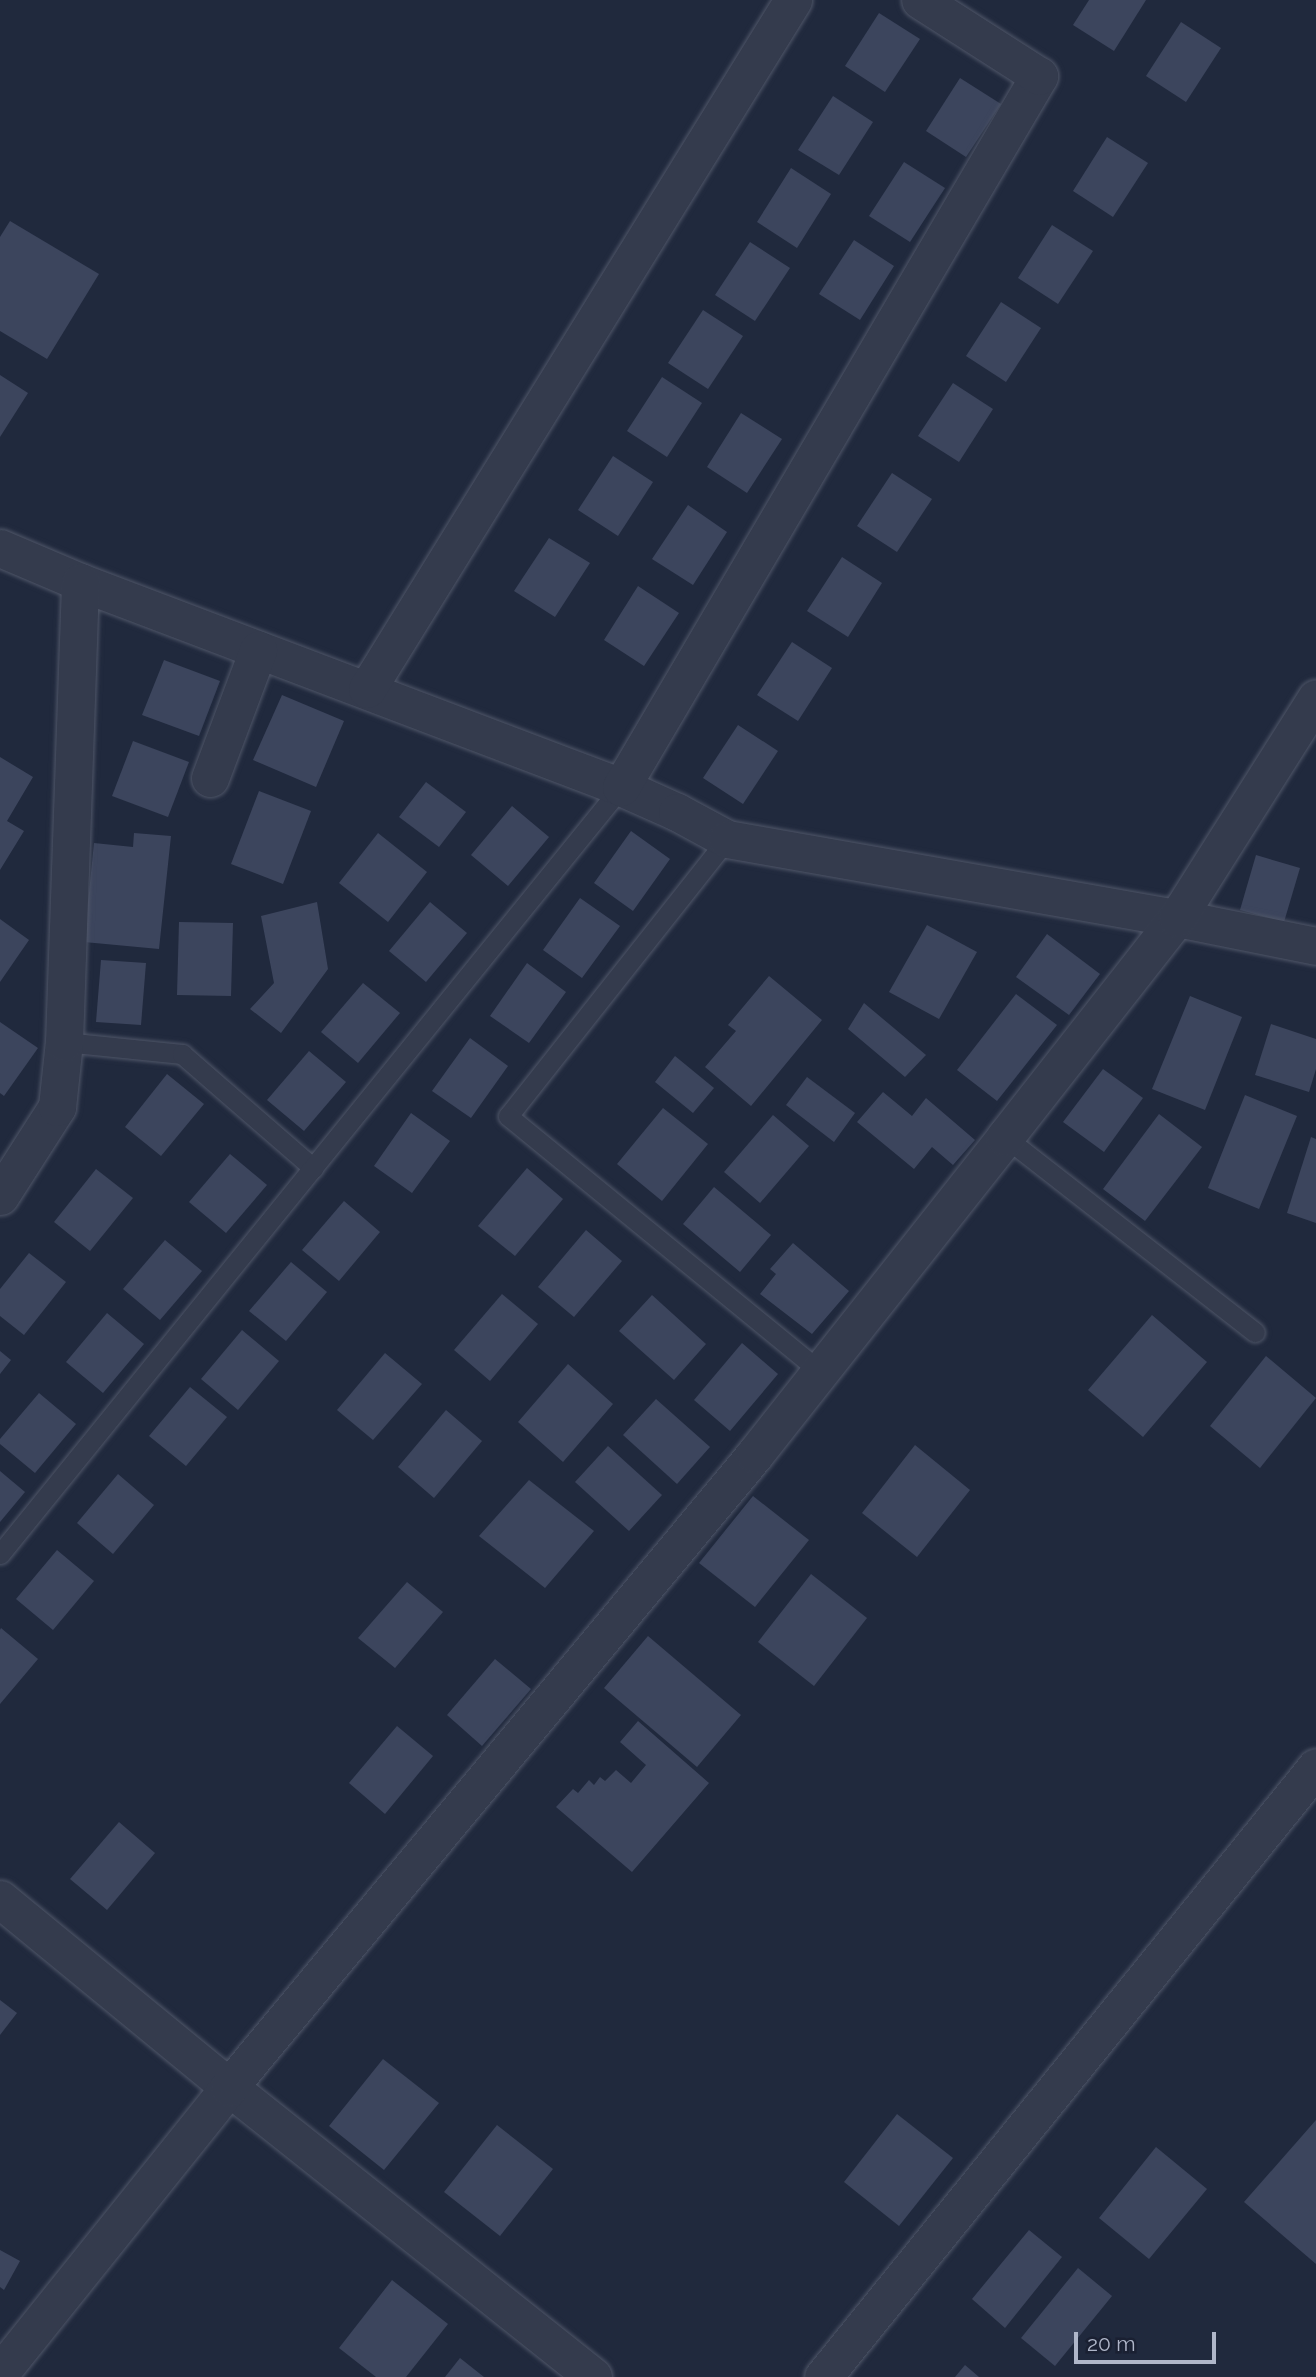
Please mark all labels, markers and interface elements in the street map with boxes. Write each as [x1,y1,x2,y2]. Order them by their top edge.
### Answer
scale bar [1078,2318,1220,2362]
text: 20 m [1087,2331,1135,2356]

